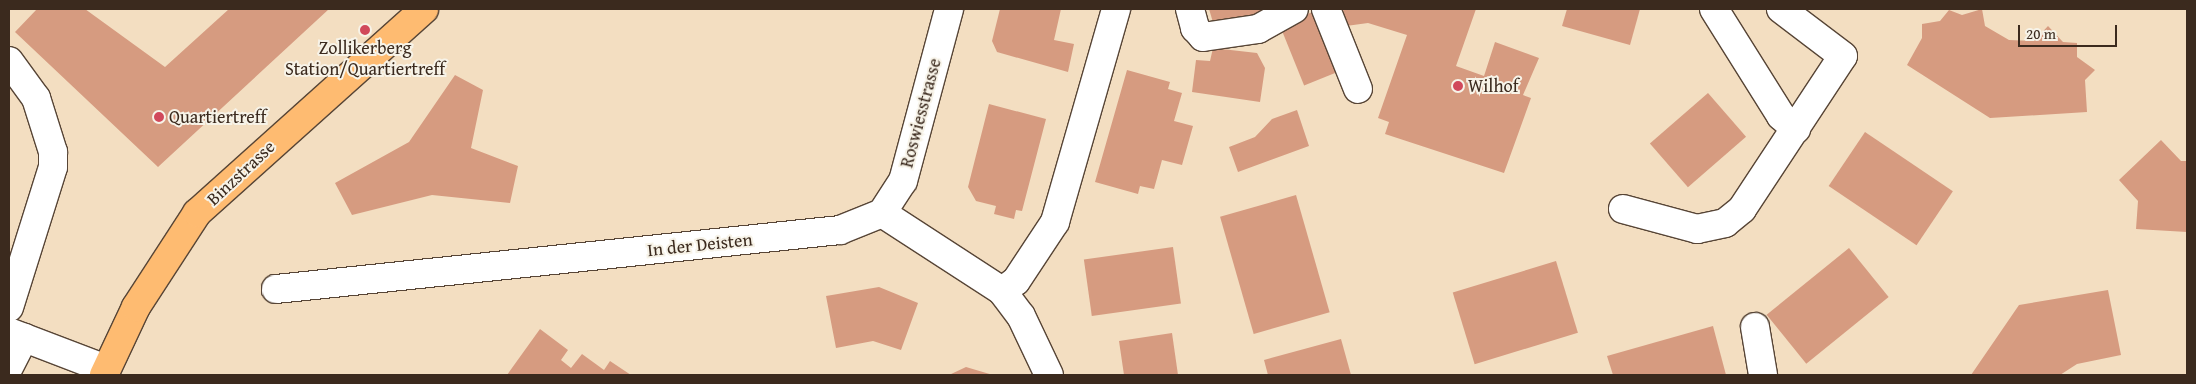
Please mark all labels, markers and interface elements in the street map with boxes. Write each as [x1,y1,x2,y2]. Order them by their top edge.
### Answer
scale bar [2021,15,2120,47]
text: 20 m [2026,23,2056,44]
marker: Zollikerberg Station/Quartiertreff [359,24,371,36]
place label: Zollikerberg Station/Quartiertreff [285,38,445,80]
street label: Roswiesstrasse [896,56,946,170]
place label: Wilhof [1468,75,1518,97]
marker: Wilhof [1452,80,1464,92]
place label: Quartiertreff [169,106,266,128]
marker: Quartiertreff [153,111,165,123]
street label: Binzstrasse [202,136,280,210]
street label: In der Deisten [646,229,754,261]

